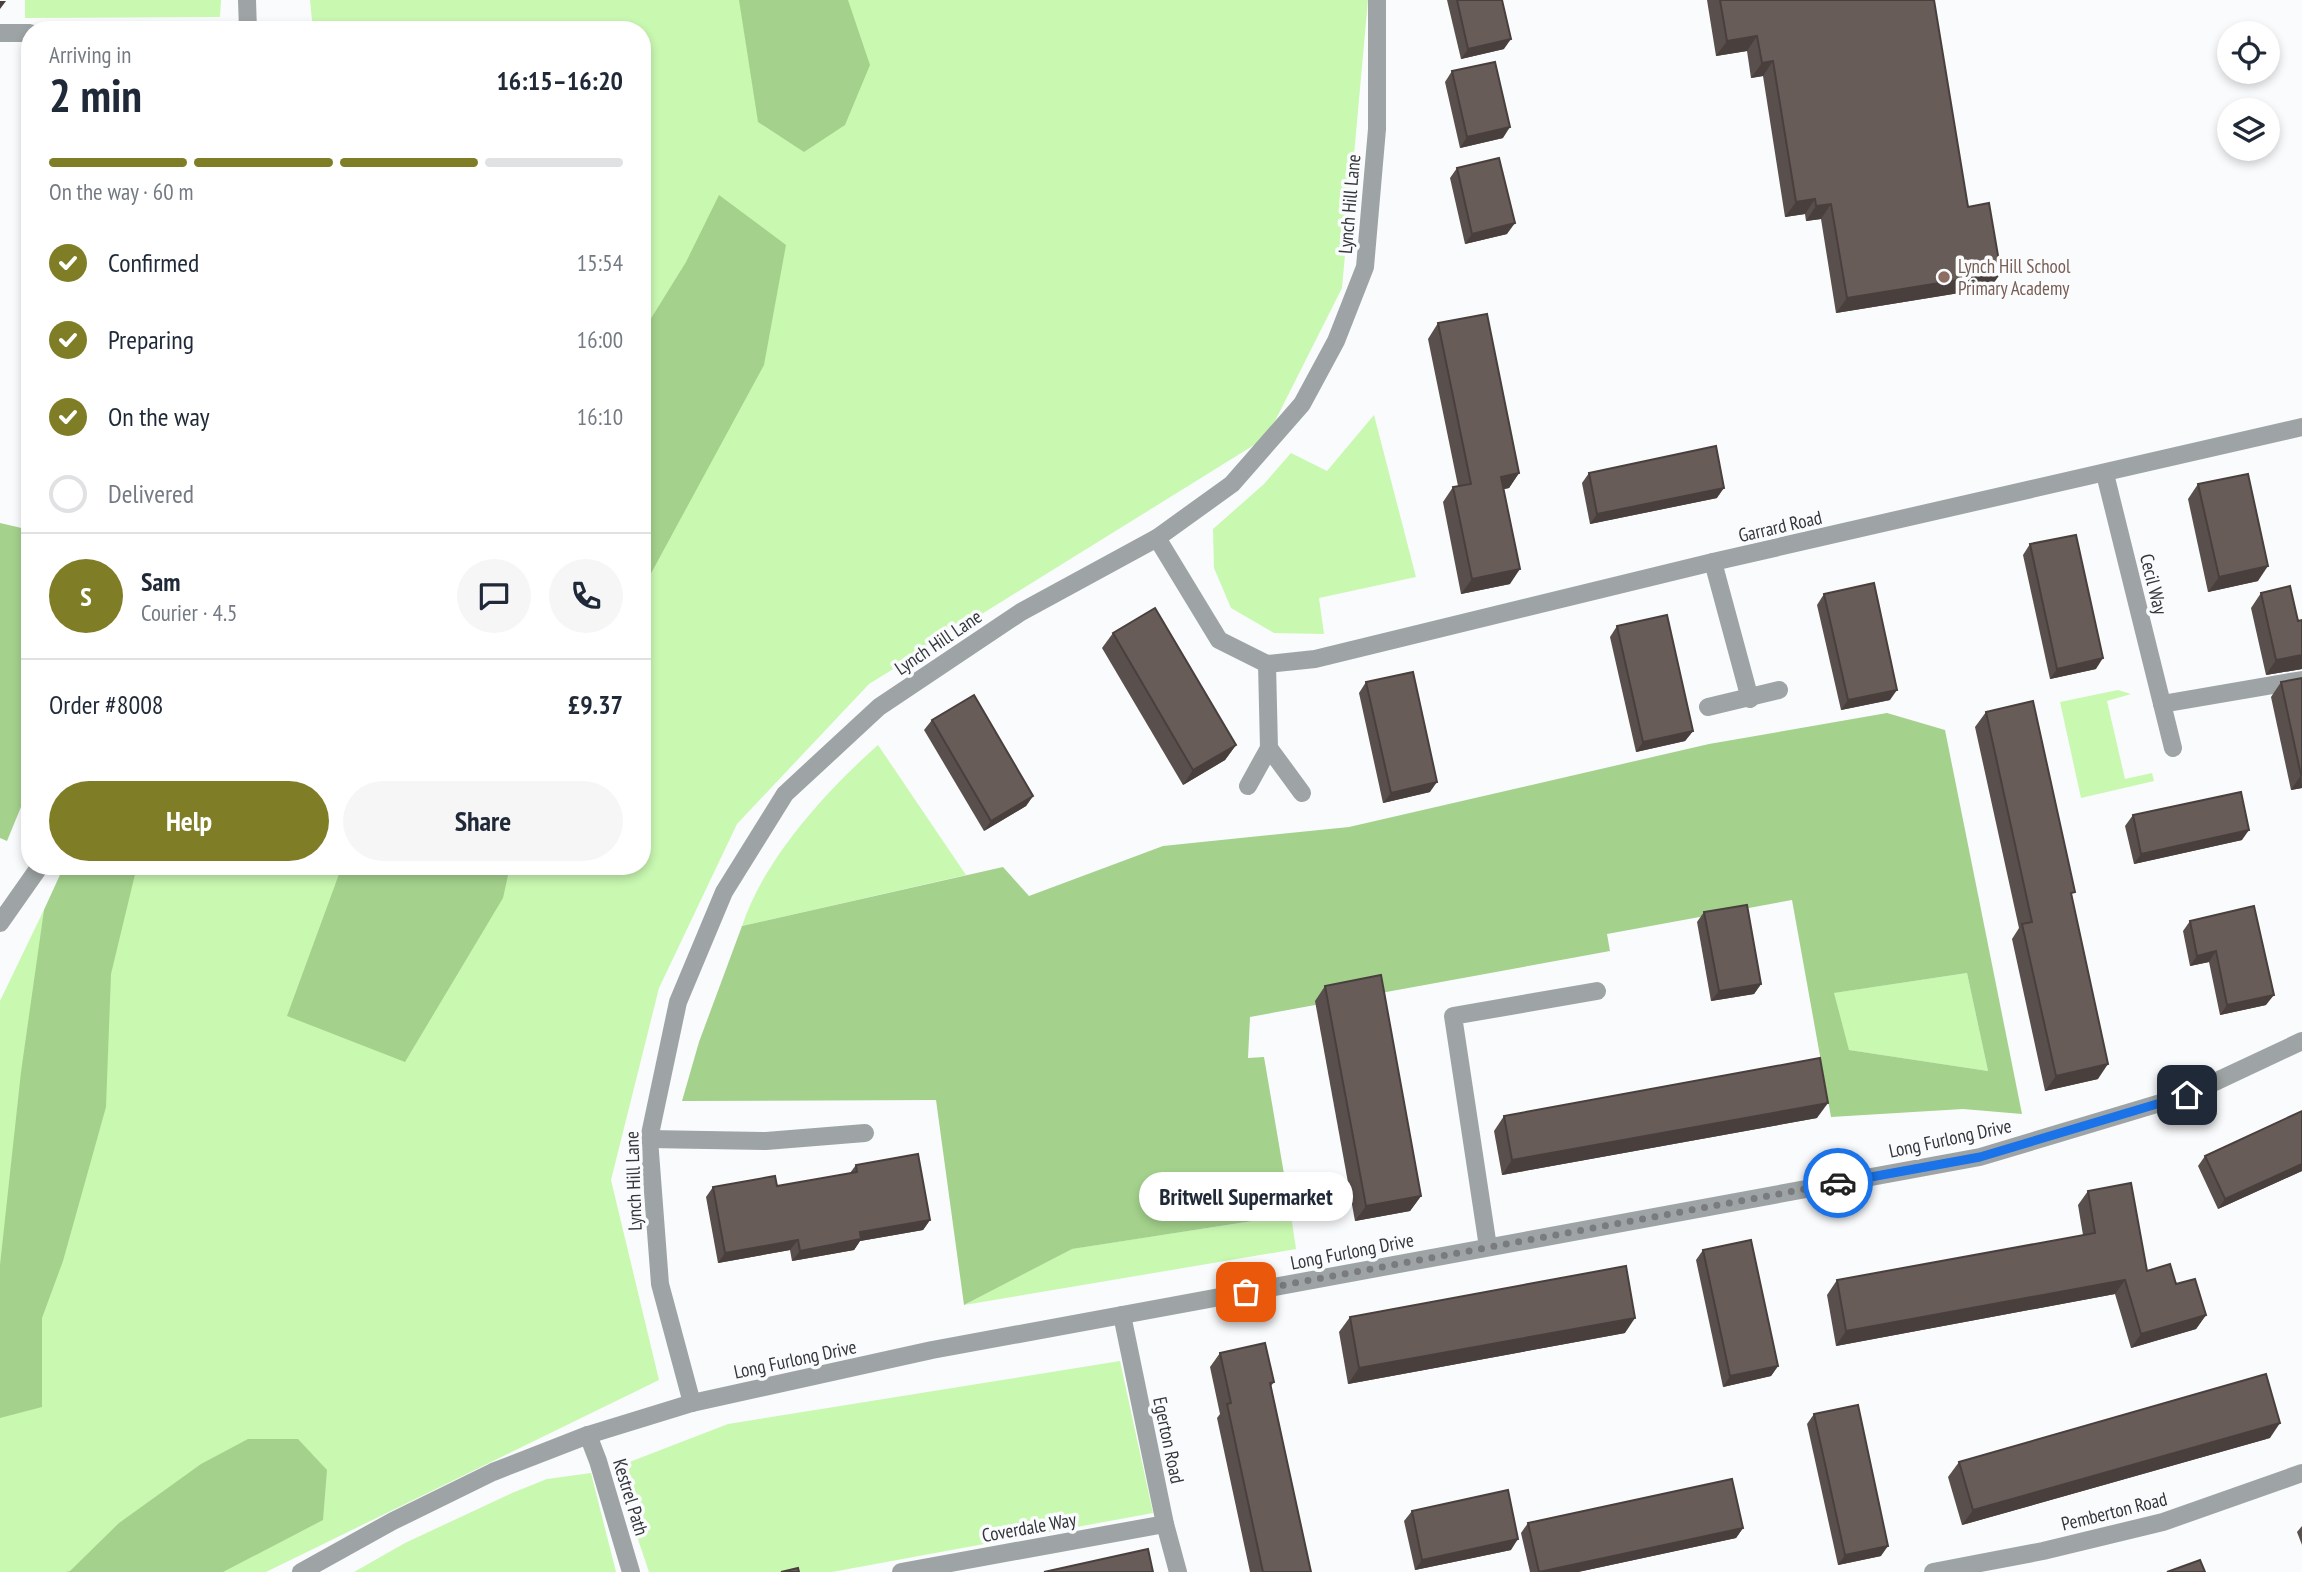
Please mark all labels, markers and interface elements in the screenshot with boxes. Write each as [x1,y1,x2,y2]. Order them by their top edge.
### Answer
map controls [2217,21,2280,161]
button: locate [2217,21,2280,84]
text: Arriving in [49,40,131,69]
text: 16:15–16:20 [496,64,623,97]
text: 2 min [49,65,142,125]
button: layers [2217,98,2280,161]
street label: Lynch Hill Lane [1333,153,1365,255]
text: On the way · 60 m [49,177,193,206]
icon: check [49,244,87,282]
text: Confirmed [108,246,199,279]
text: 15:54 [577,248,623,277]
place label: Lynch Hill School Primary Academy [1958,254,2071,300]
marker: Lynch Hill School Primary Academy [1936,269,1952,285]
icon: check [49,321,87,359]
text: Preparing [108,323,194,356]
text: 16:00 [577,325,623,354]
icon: check [49,398,87,436]
text: On the way [108,400,210,433]
text: 16:10 [577,402,623,431]
text: Delivered [108,477,194,510]
street label: Garrard Road [1736,505,1824,547]
street label: Cecil Way [2135,551,2173,618]
button: chat [457,559,531,633]
button: phone [549,559,623,633]
text: Sam [141,565,180,598]
text: S [80,580,92,613]
text: Courier · 4.5 [141,598,237,627]
street label: Lynch Hill Lane [890,604,986,680]
text: Order #8008 [49,688,164,721]
text: £9.37 [568,688,623,721]
button: Help [49,781,329,861]
button: Share [343,781,623,861]
pin [2157,1065,2217,1125]
icon: home [2168,1076,2206,1114]
street label: Long Furlong Drive [1886,1113,2014,1163]
street label: Lynch Hill Lane [619,1131,647,1231]
courier [1803,1148,1873,1218]
icon: car [1819,1164,1857,1202]
callout: Britwell Supermarket [1139,1173,1353,1222]
text: Britwell Supermarket [1159,1182,1333,1211]
street label: Long Furlong Drive [1288,1227,1416,1275]
pin [1216,1262,1276,1322]
icon: bag [1227,1273,1265,1311]
street label: Long Furlong Drive [731,1334,859,1384]
street label: Egerton Road [1148,1394,1190,1486]
street label: Kestrel Path [608,1456,654,1538]
street label: Pemberton Road [2059,1486,2169,1536]
street label: Coverdale Way [980,1507,1079,1547]

